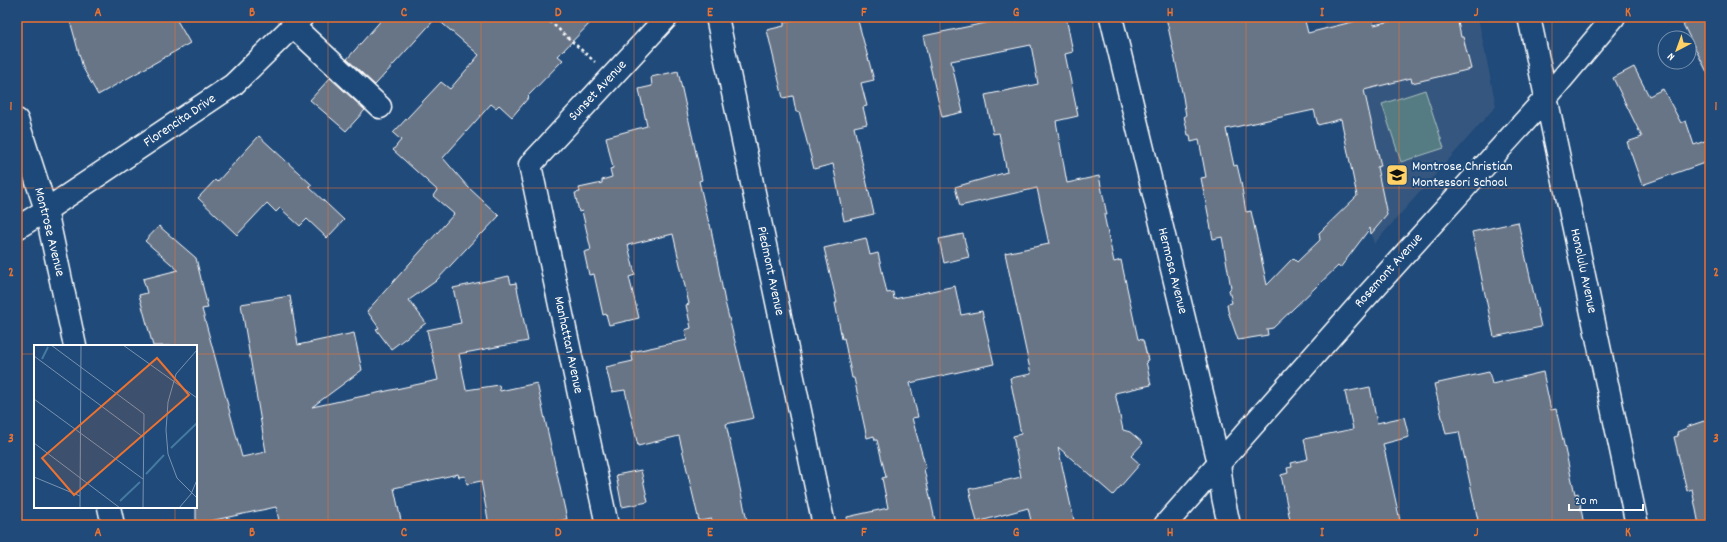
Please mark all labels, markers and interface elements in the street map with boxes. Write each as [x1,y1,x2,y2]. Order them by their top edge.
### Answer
text: A [94,4,102,23]
text: B [249,4,255,23]
text: C [401,4,408,23]
text: D [555,4,562,23]
text: E [707,4,714,23]
text: F [861,4,867,23]
text: G [1013,4,1020,23]
text: H [1167,4,1174,23]
text: I [1320,4,1325,23]
text: J [1474,4,1479,23]
text: K [1625,4,1631,23]
north arrow [1657,30,1697,70]
text: N [1664,48,1679,64]
street label: Sunset Avenue [564,56,632,126]
street label: Florencita Drive [140,89,220,153]
text: 1 [10,98,13,117]
text: 1 [1715,98,1718,117]
place label: Montrose Christian Montessori School [1412,157,1513,193]
school or university icon: Montrose Christian Montessori School [1384,162,1410,188]
street label: Montrose Avenue [28,185,70,279]
street label: Piedmont Avenue [751,225,789,317]
street label: Hermosa Avenue [1152,226,1192,316]
street label: Honolulu Avenue [1564,227,1602,315]
street label: Rosemont Avenue [1350,229,1428,313]
text: 2 [8,264,14,283]
text: 2 [1713,264,1719,283]
street label: Manhattan Avenue [548,294,588,396]
inset map [34,345,197,508]
text: 3 [8,430,14,449]
text: 3 [1713,430,1719,449]
scale bar [1569,486,1643,512]
text: 20 m [1575,493,1598,510]
text: A [94,524,102,542]
text: B [249,524,255,542]
text: C [401,524,408,542]
text: D [555,524,562,542]
text: E [707,524,714,542]
text: F [861,524,867,542]
text: G [1013,524,1020,542]
text: H [1167,524,1174,542]
text: I [1320,524,1325,542]
text: J [1474,524,1479,542]
text: K [1625,524,1631,542]

